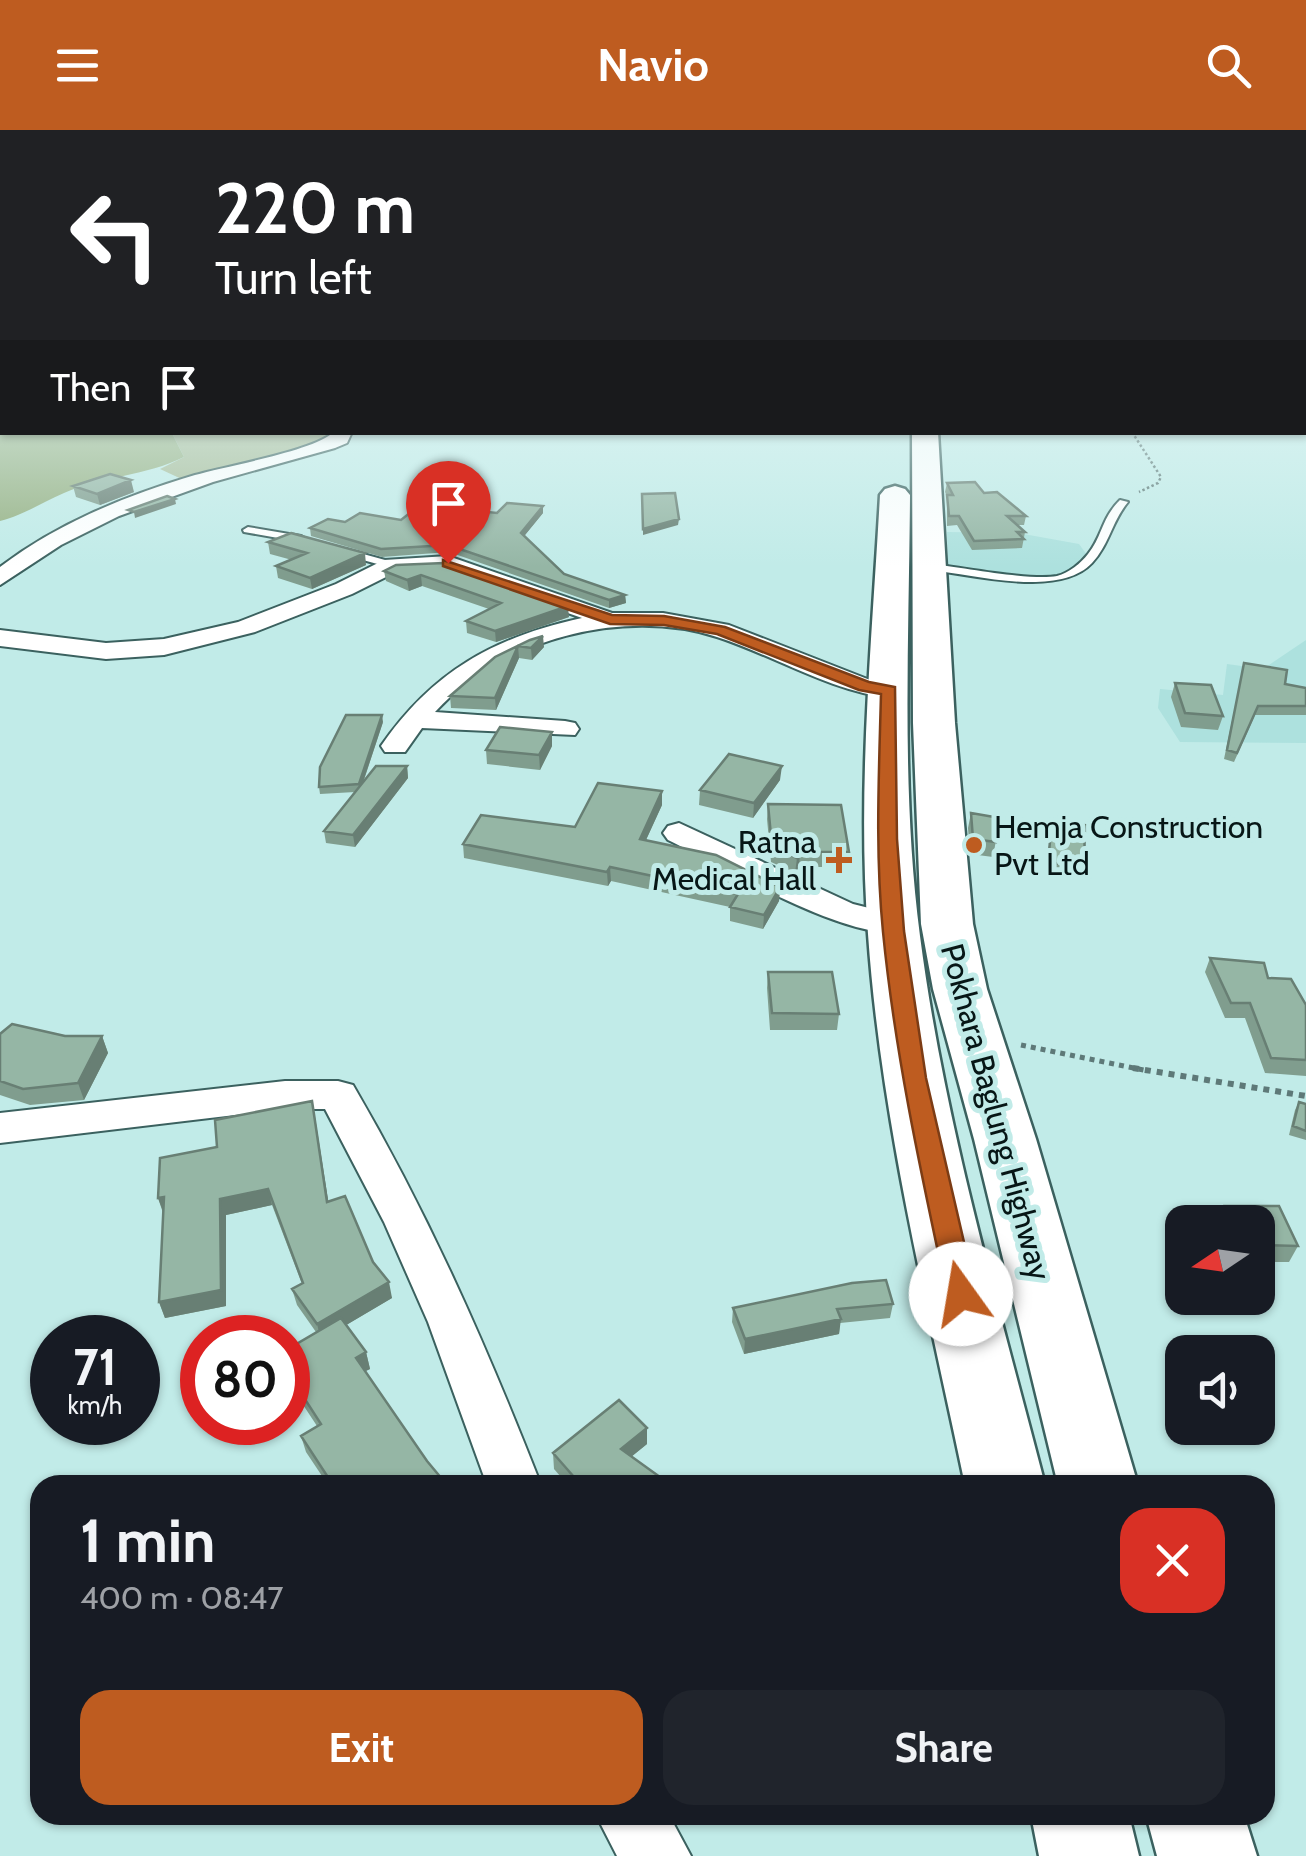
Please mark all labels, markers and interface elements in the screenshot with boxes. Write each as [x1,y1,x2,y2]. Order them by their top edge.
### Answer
icon: menu [50,38,105,93]
text: Navio [597,38,709,92]
icon: search [1201,38,1256,93]
text: 220 m [215,165,415,251]
icon: left [50,170,180,300]
text: Turn left [215,251,372,305]
icon: arrive [151,360,206,415]
text: Then [50,364,131,411]
pin [406,461,491,564]
icon: arrive [421,476,476,531]
place label: Hemja Construction Pvt Ltd [994,807,1263,883]
place label: Ratna Medical Hall [652,822,817,898]
marker: Hemja Construction Pvt Ltd [963,834,985,856]
marker: Ratna Medical Hall [826,847,852,873]
street label: Pokhara Baglung Highway [933,939,1060,1284]
north arrow [1165,1205,1275,1315]
map controls [1165,1205,1275,1445]
position arrow [909,1242,1013,1346]
speed limit sign: 80 [180,1315,310,1445]
button: sound [1165,1335,1275,1445]
text: 71 [73,1337,117,1398]
text: km/h [68,1390,122,1420]
text: 1 min [80,1504,215,1577]
button: close [1120,1508,1225,1613]
text: 400 m · 08:47 [80,1578,283,1617]
button: Exit [80,1690,643,1805]
button: Share [663,1690,1225,1805]

